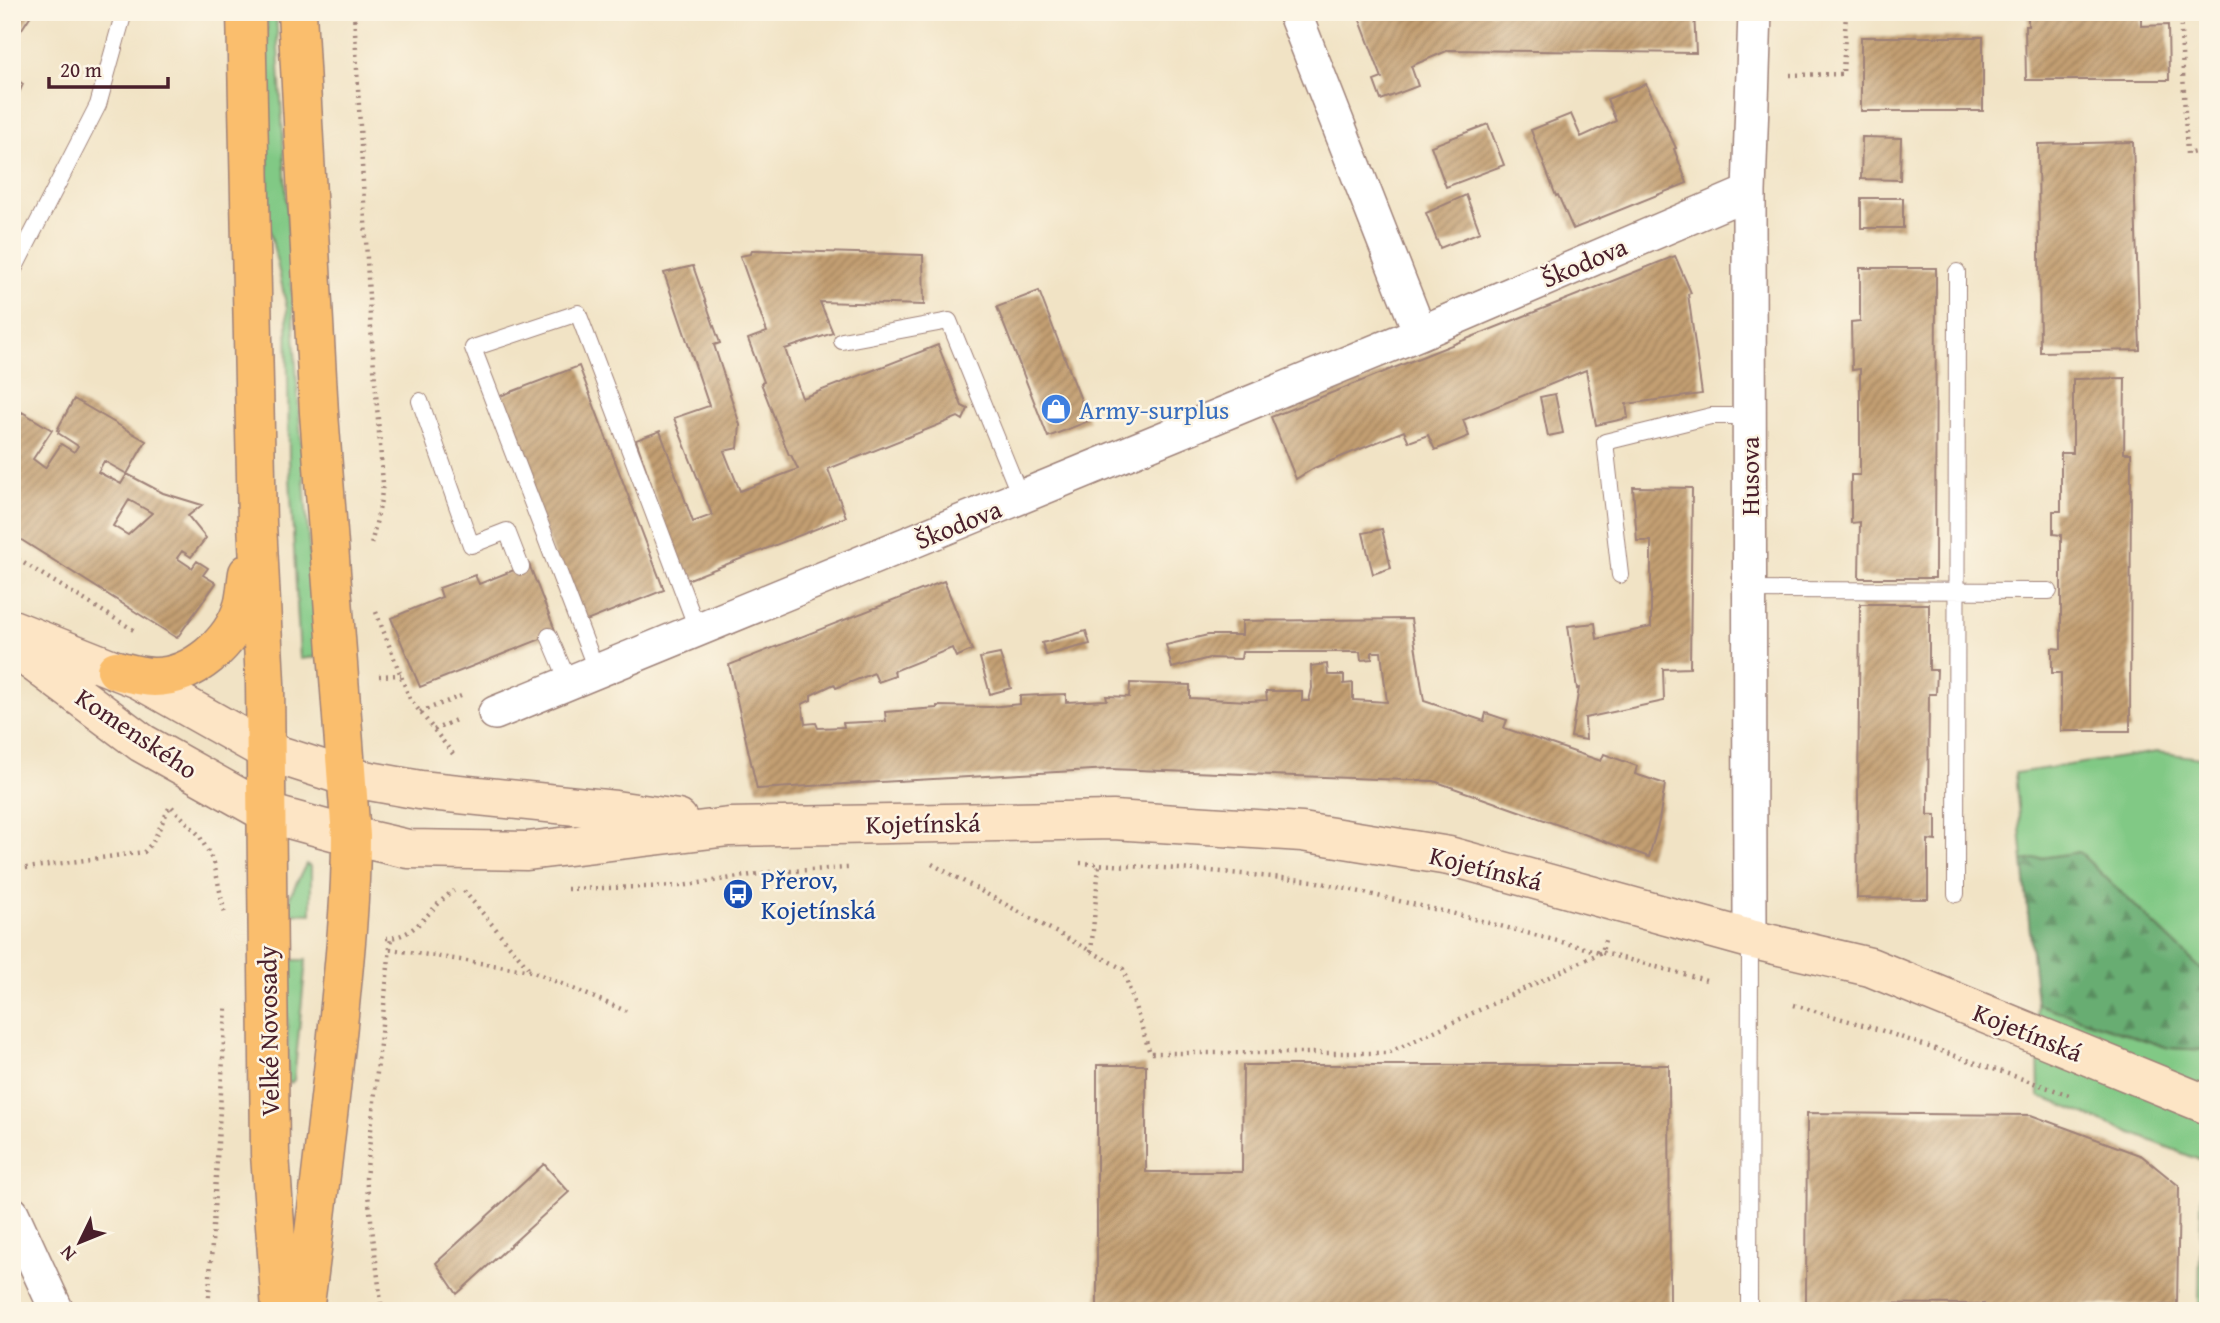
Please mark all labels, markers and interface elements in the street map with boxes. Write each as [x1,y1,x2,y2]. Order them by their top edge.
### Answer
scale bar [49,46,168,90]
text: 20 m [60,54,102,85]
street label: Škodova [1535,226,1634,298]
place label: Army-surplus [1079,390,1229,429]
shop icon: Army-surplus [1039,392,1073,426]
street label: Husova [1730,436,1769,516]
street label: Škodova [909,489,1008,559]
street label: Komenského [68,678,206,788]
street label: Kojetínská [865,802,981,843]
street label: Kojetínská [1426,835,1547,901]
place label: Přerov, Kojetínská [761,860,876,929]
bus stop icon: Přerov, Kojetínská [721,877,755,911]
street label: Velké Novosady [247,945,289,1117]
street label: Kojetínská [1968,992,2089,1072]
north arrow [46,1208,116,1278]
text: N [53,1239,82,1268]

